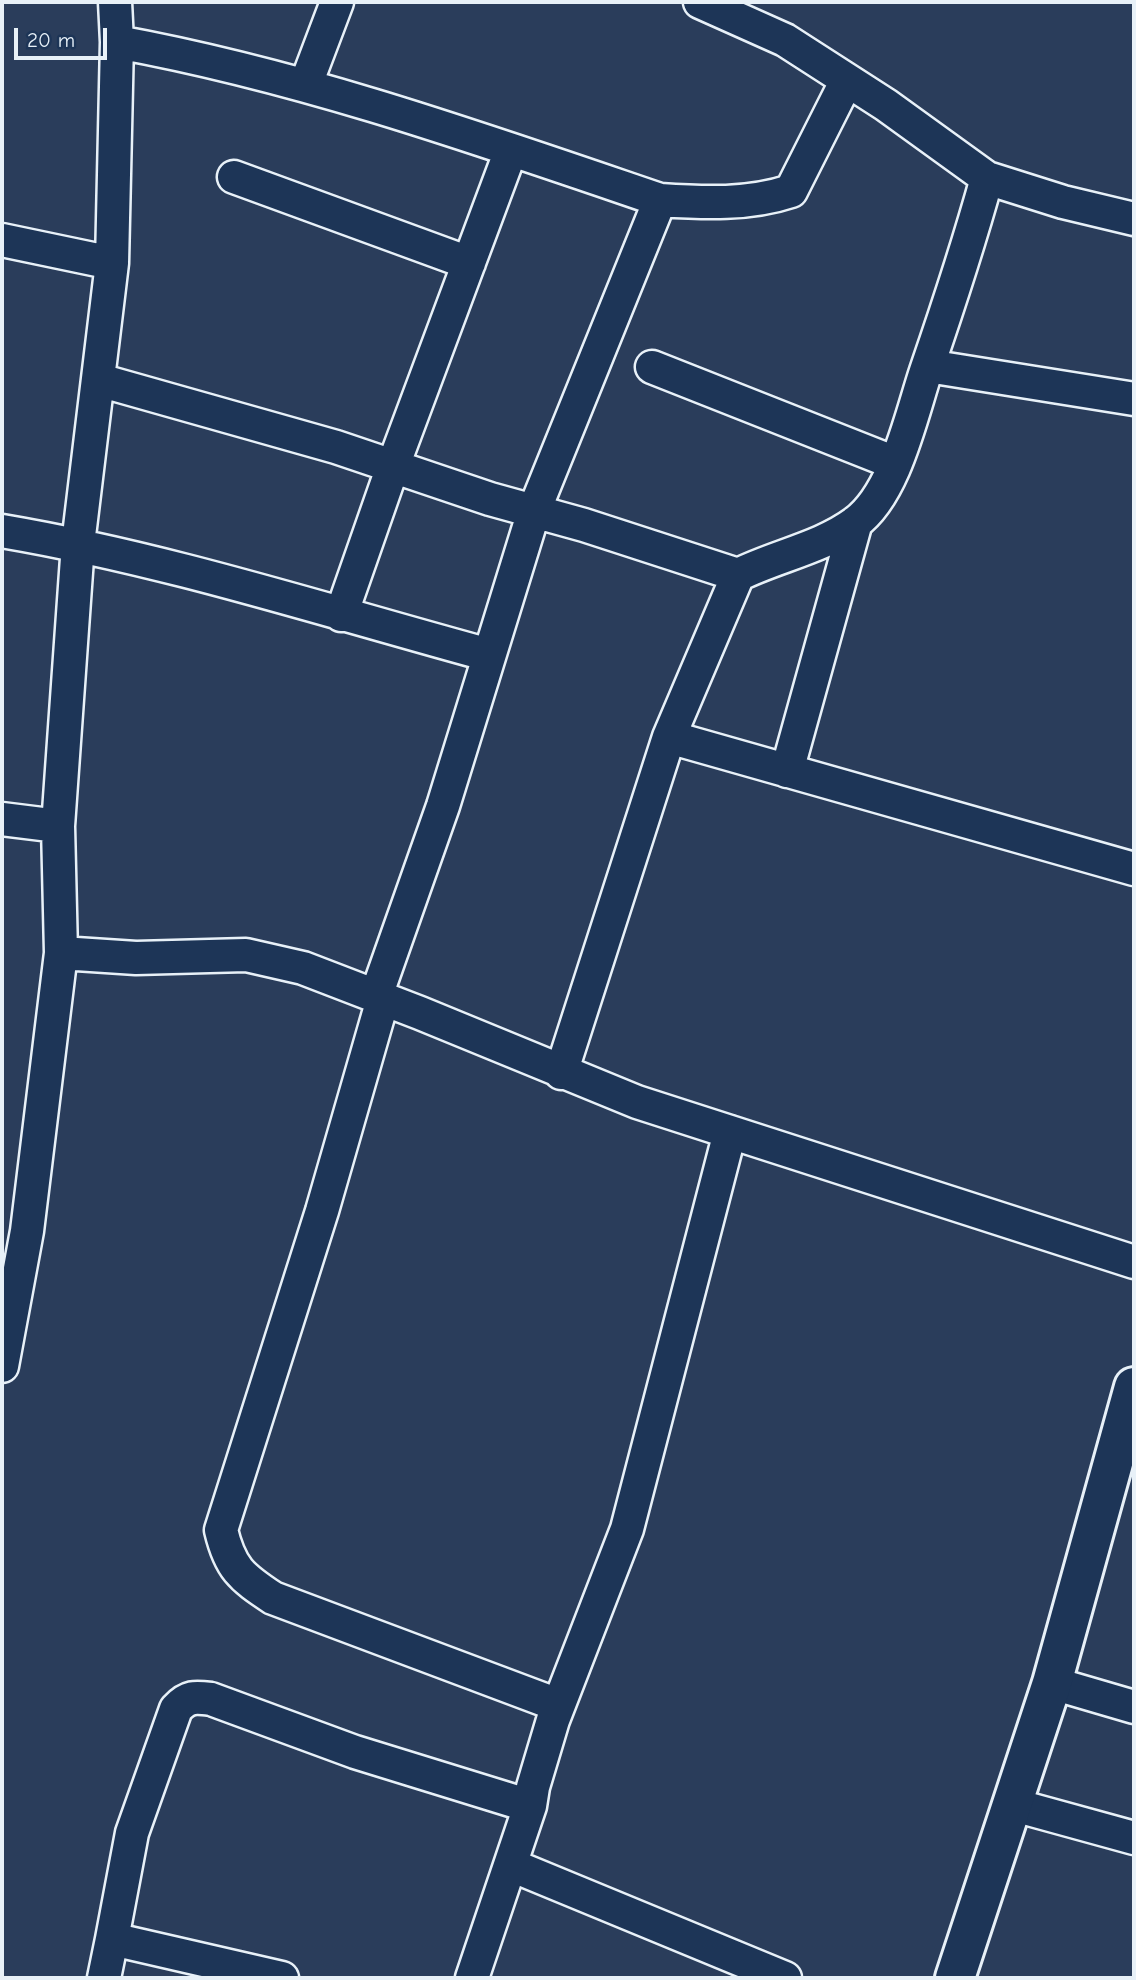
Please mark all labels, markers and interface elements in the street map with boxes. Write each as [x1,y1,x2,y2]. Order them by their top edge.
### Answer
scale bar [18,14,110,58]
text: 20 m [27,28,75,52]

